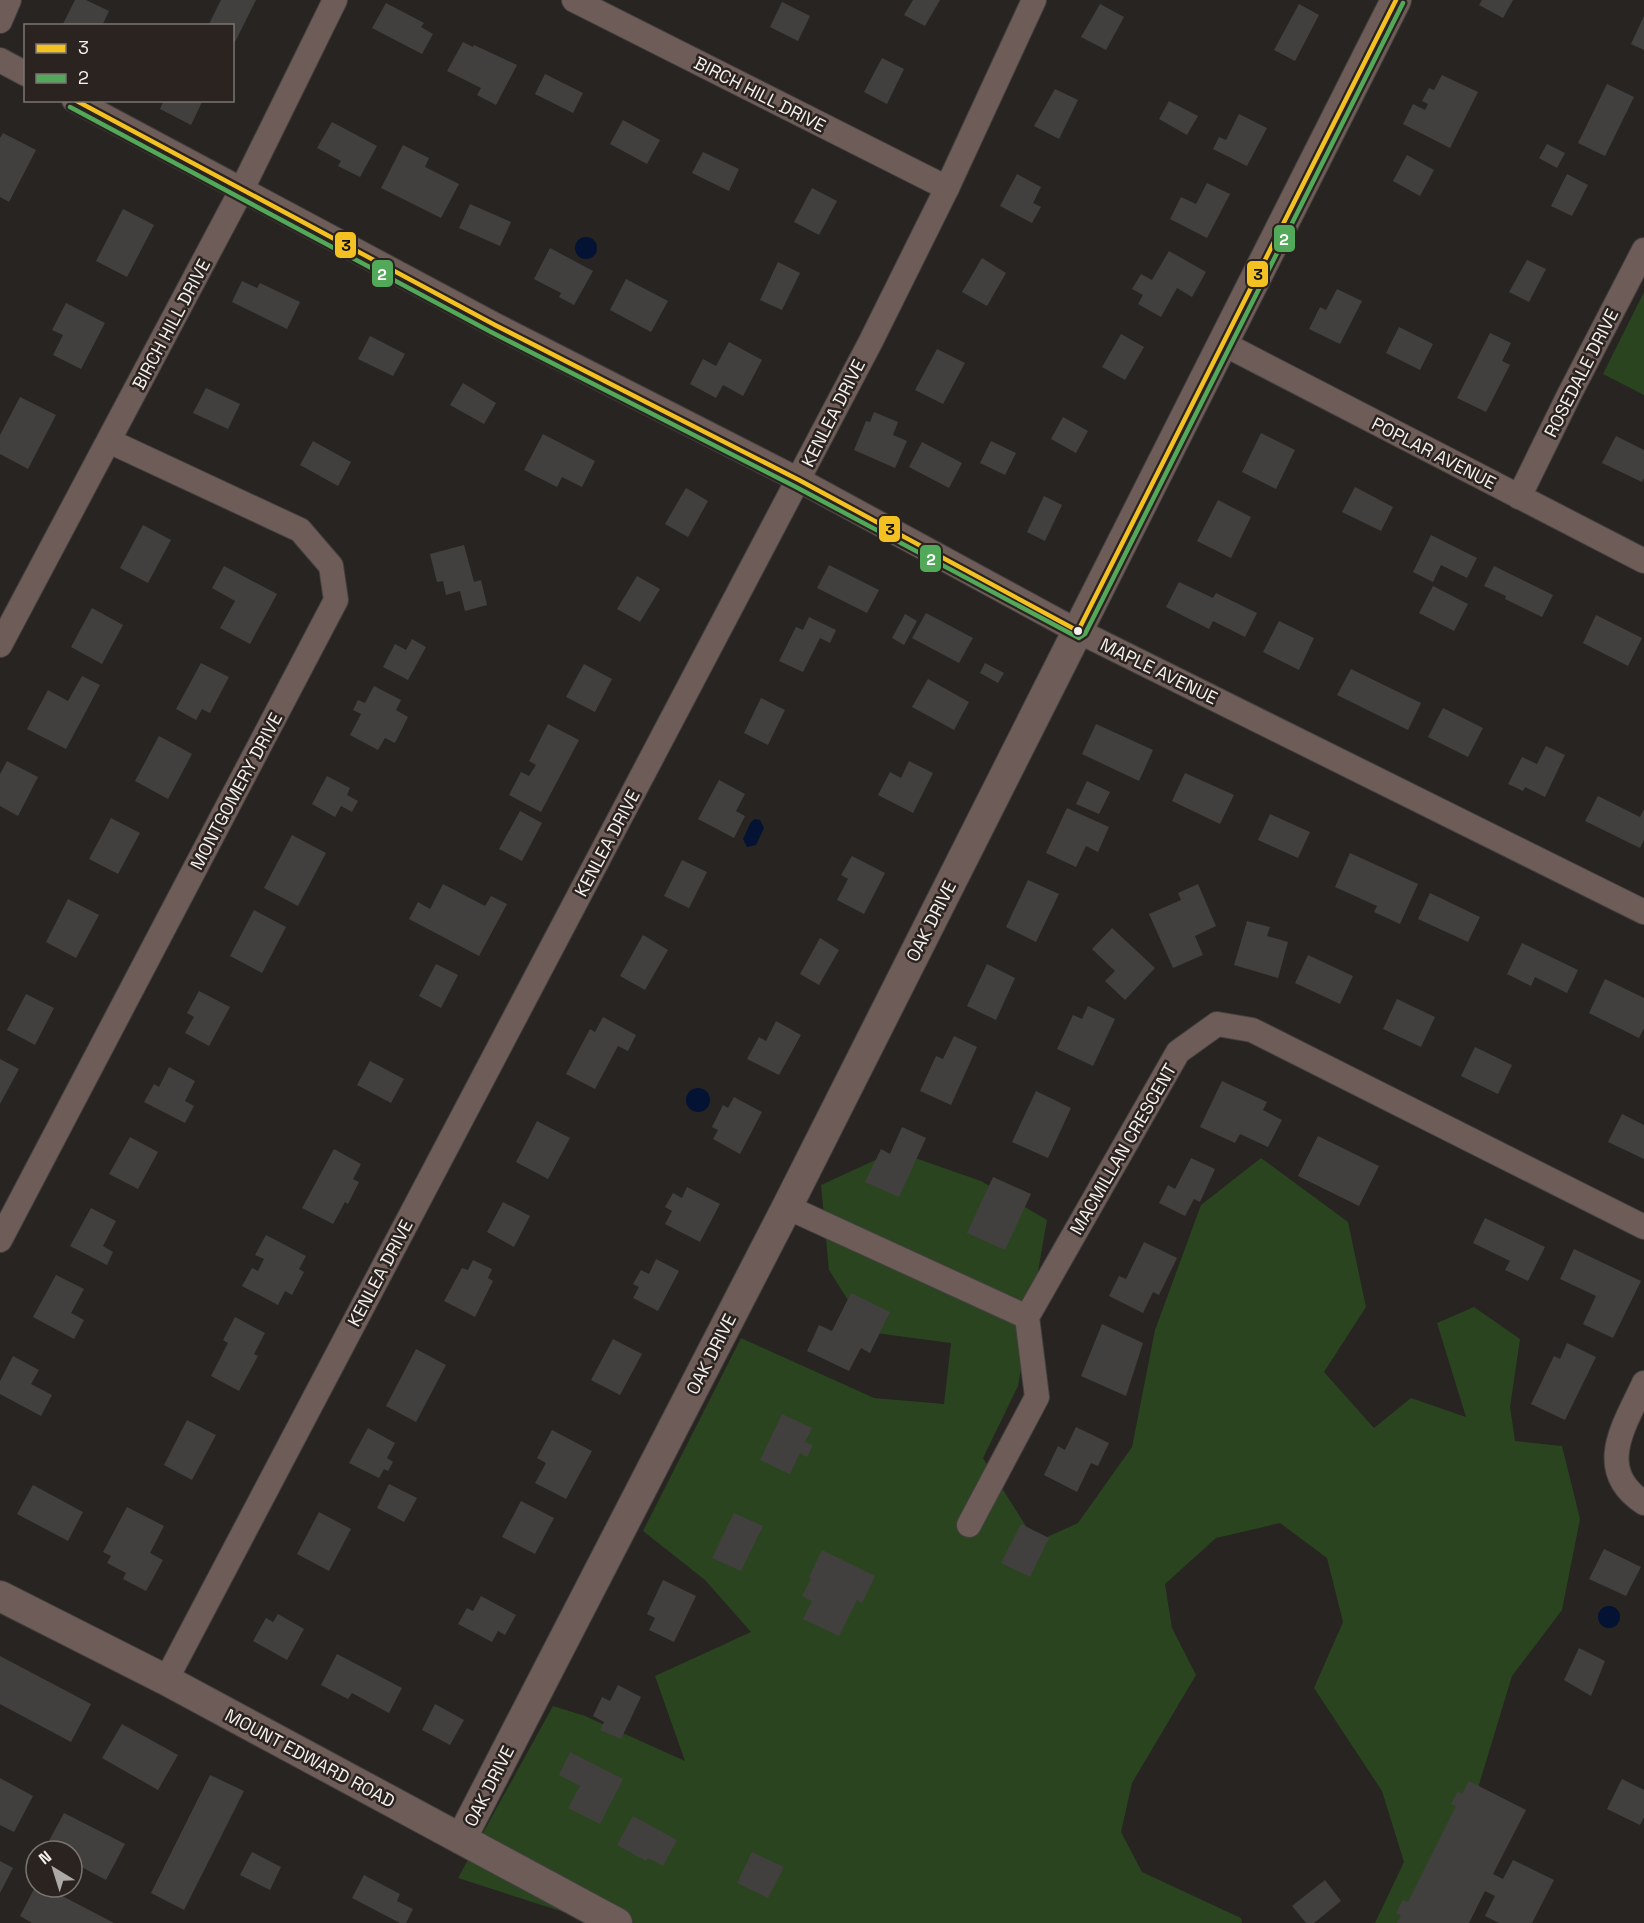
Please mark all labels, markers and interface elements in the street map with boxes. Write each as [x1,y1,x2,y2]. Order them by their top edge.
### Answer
legend [24,24,234,102]
text: 3 [78,36,89,59]
street label: BIRCH HILL DRIVE [690,51,830,137]
text: 2 [78,66,89,89]
line badge: 2 [1273,224,1296,253]
text: 2 [1279,229,1289,250]
line badge: 3 [334,231,357,259]
text: 3 [341,235,351,256]
street label: BIRCH HILL DRIVE [127,255,215,393]
line badge: 2 [371,259,394,288]
line badge: 3 [1246,260,1269,288]
text: 2 [377,264,387,285]
text: 3 [1253,264,1263,285]
street label: ROSEDALE DRIVE [1539,305,1623,441]
street label: KENLEA DRIVE [796,355,870,471]
street label: POPLAR AVENUE [1368,412,1500,494]
line badge: 3 [878,515,901,543]
text: 3 [885,519,895,540]
line badge: 2 [919,544,942,573]
text: 2 [926,549,936,570]
unlabelled marker [1072,625,1084,637]
street label: MAPLE AVENUE [1097,633,1221,709]
street label: MONTGOMERY DRIVE [185,708,287,874]
street label: KENLEA DRIVE [569,786,645,900]
street label: OAK DRIVE [901,877,961,965]
street label: MACMILLAN CRESCENT [1065,1059,1182,1239]
street label: KENLEA DRIVE [342,1216,418,1330]
street label: OAK DRIVE [681,1310,741,1398]
street label: MOUNT EDWARD ROAD [221,1703,399,1813]
street label: OAK DRIVE [459,1742,519,1830]
north arrow [24,1839,84,1899]
text: N [34,1846,56,1869]

